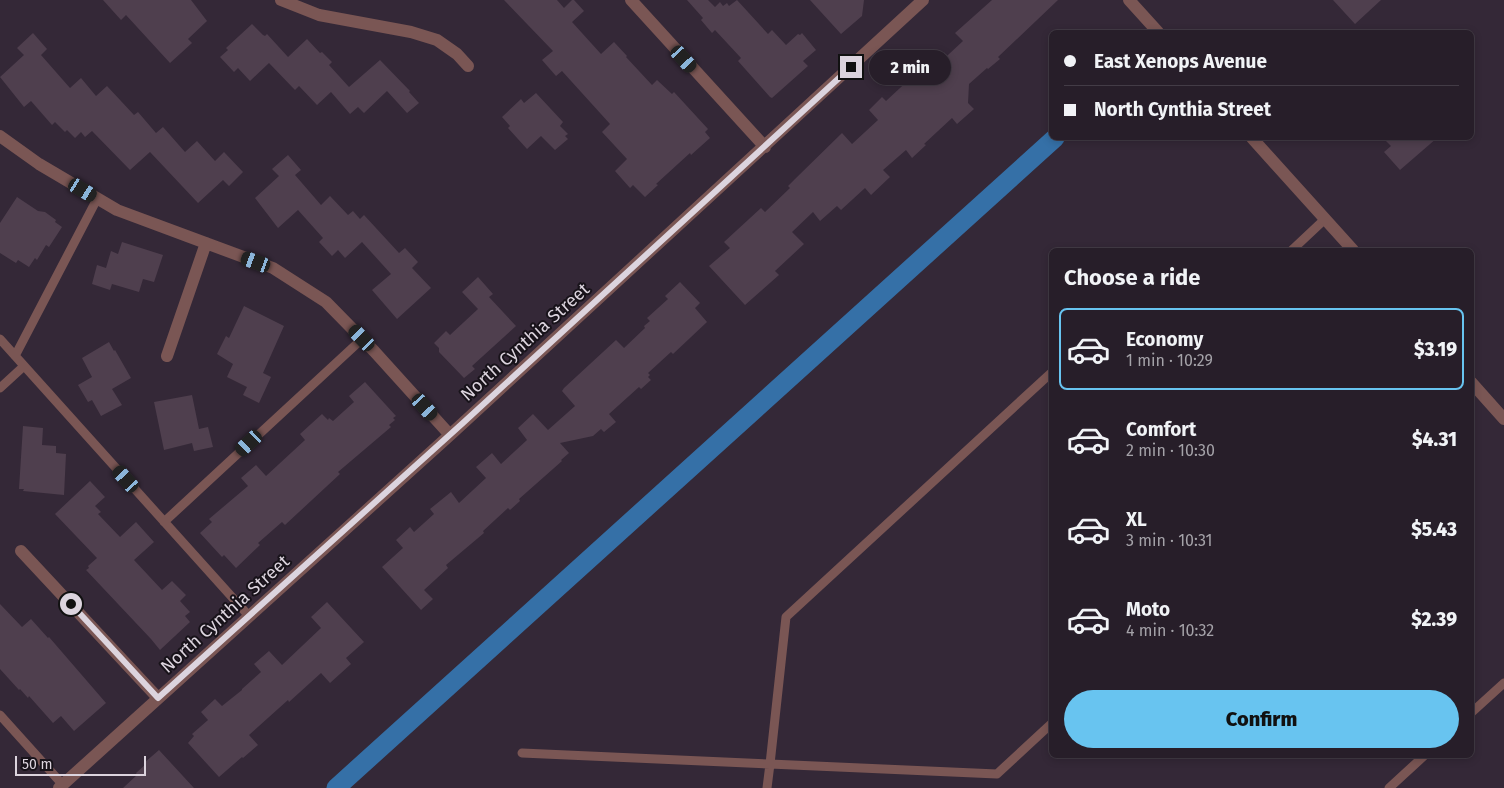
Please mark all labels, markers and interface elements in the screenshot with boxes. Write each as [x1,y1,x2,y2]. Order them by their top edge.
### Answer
car [668,43,699,75]
callout: 2 min [868,50,951,84]
text: East Xenops Avenue [1094,50,1267,73]
route end [840,56,862,78]
text: 2 min [890,58,930,77]
text: North Cynthia Street [1094,98,1271,121]
car [66,176,99,204]
car [239,250,272,274]
text: Choose a ride [1064,264,1200,291]
street label: North Cynthia Street [456,278,594,406]
car [346,322,377,354]
icon: car [1066,327,1111,372]
text: Economy [1126,328,1203,351]
text: $3.19 [1414,338,1457,361]
text: 1 min · 10:29 [1126,351,1213,370]
car [409,391,440,423]
icon: car [1066,417,1111,462]
text: Comfort [1126,418,1196,441]
car [232,427,265,459]
text: $4.31 [1412,428,1457,451]
text: 2 min · 10:30 [1126,441,1215,460]
car [110,463,141,495]
icon: car [1066,507,1111,552]
text: XL [1126,508,1147,531]
text: $5.43 [1411,518,1457,541]
text: 3 min · 10:31 [1126,531,1213,550]
street label: North Cynthia Street [156,550,294,678]
route start [60,593,82,615]
icon: car [1066,597,1111,642]
text: Moto [1126,598,1170,621]
text: $2.39 [1411,608,1457,631]
text: 4 min · 10:32 [1126,621,1214,640]
button: Confirm [1064,690,1459,748]
scale bar [15,753,146,776]
text: 50 m [22,756,53,773]

